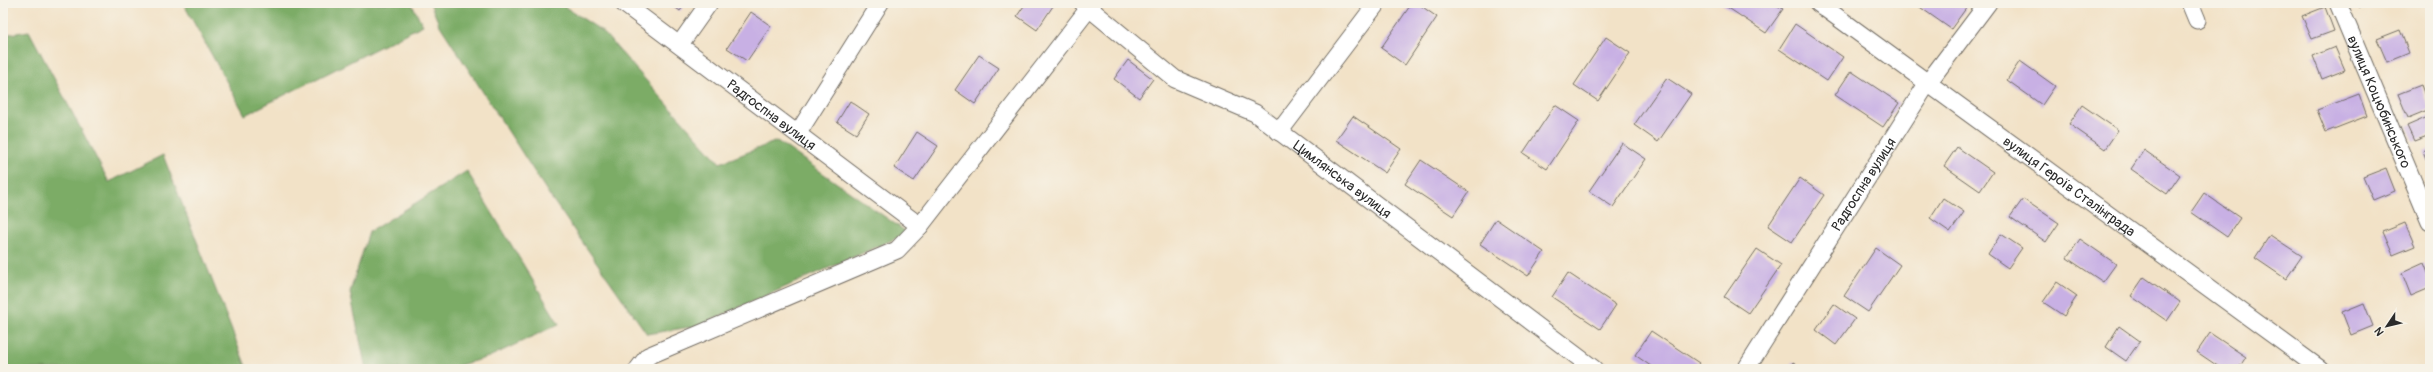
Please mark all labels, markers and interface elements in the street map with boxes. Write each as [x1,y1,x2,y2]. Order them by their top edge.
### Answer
street label: вулиця Коцюбинського [2344,33,2415,171]
street label: Радгоспна вулиця [724,76,820,154]
street label: вулиця Героїв Сталінграда [2000,132,2139,240]
street label: Радгоспна вулиця [1828,134,1899,234]
street label: Цимлянська вулиця [1290,137,1395,222]
north arrow [2367,306,2407,346]
text: N [2371,324,2387,338]

